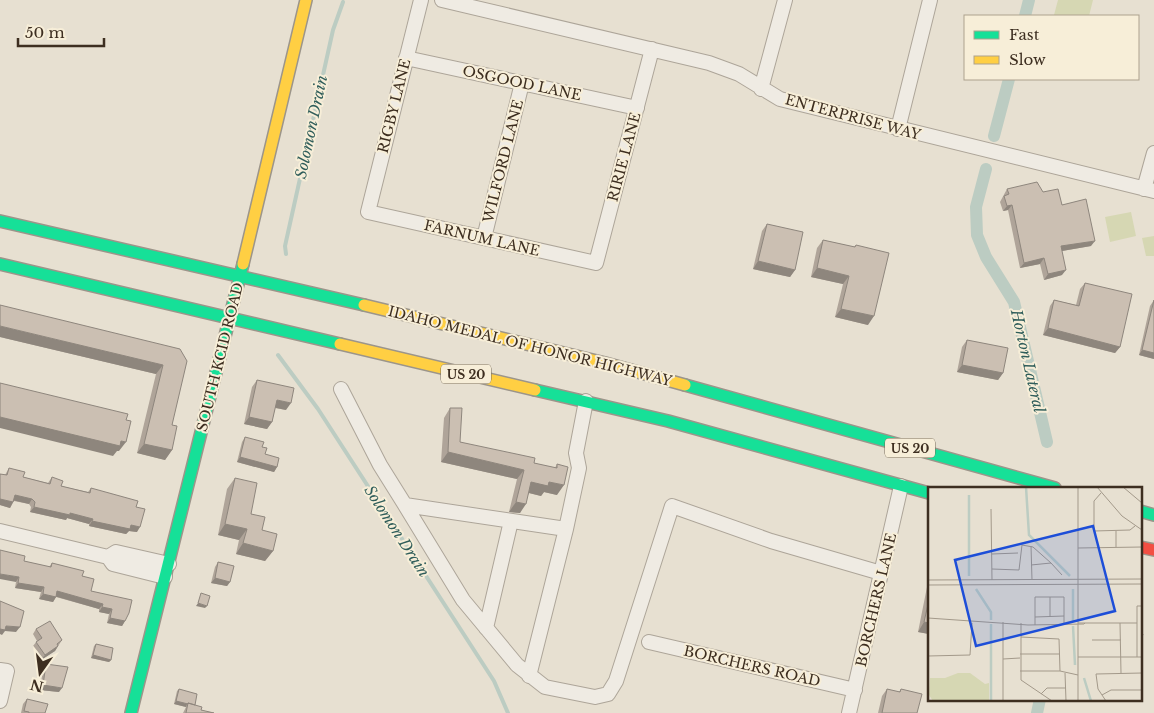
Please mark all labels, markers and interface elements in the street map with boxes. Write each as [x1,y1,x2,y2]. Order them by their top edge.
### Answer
scale bar [18,15,104,47]
legend [964,15,1139,80]
text: 50 m [25,23,65,42]
text: Fast [1009,25,1040,44]
text: Slow [1009,50,1046,69]
street label: RIGBY LANE [374,57,414,155]
street label: OSGOOD LANE [461,62,583,104]
water label: Solomon Drain [291,73,331,181]
street label: ENTERPRISE WAY [783,90,924,144]
street label: WILFORD LANE [479,98,527,225]
street label: RIRIE LANE [603,110,645,204]
street label: FARNUM LANE [422,216,542,260]
street label: SOUTH KCID ROAD [193,281,247,433]
street label: IDAHO MEDAL OF HONOR HIGHWAY [386,302,674,390]
water label: Horton Lateral [1007,306,1049,415]
road number: US 20 [441,364,491,384]
road number: US 20 [885,438,935,458]
water label: Solomon Drain [360,482,434,580]
inset map [928,487,1142,700]
street label: BORCHERS LANE [852,531,900,669]
street label: BORCHERS ROAD [682,641,822,691]
north arrow [15,648,65,698]
text: N [28,675,45,696]

